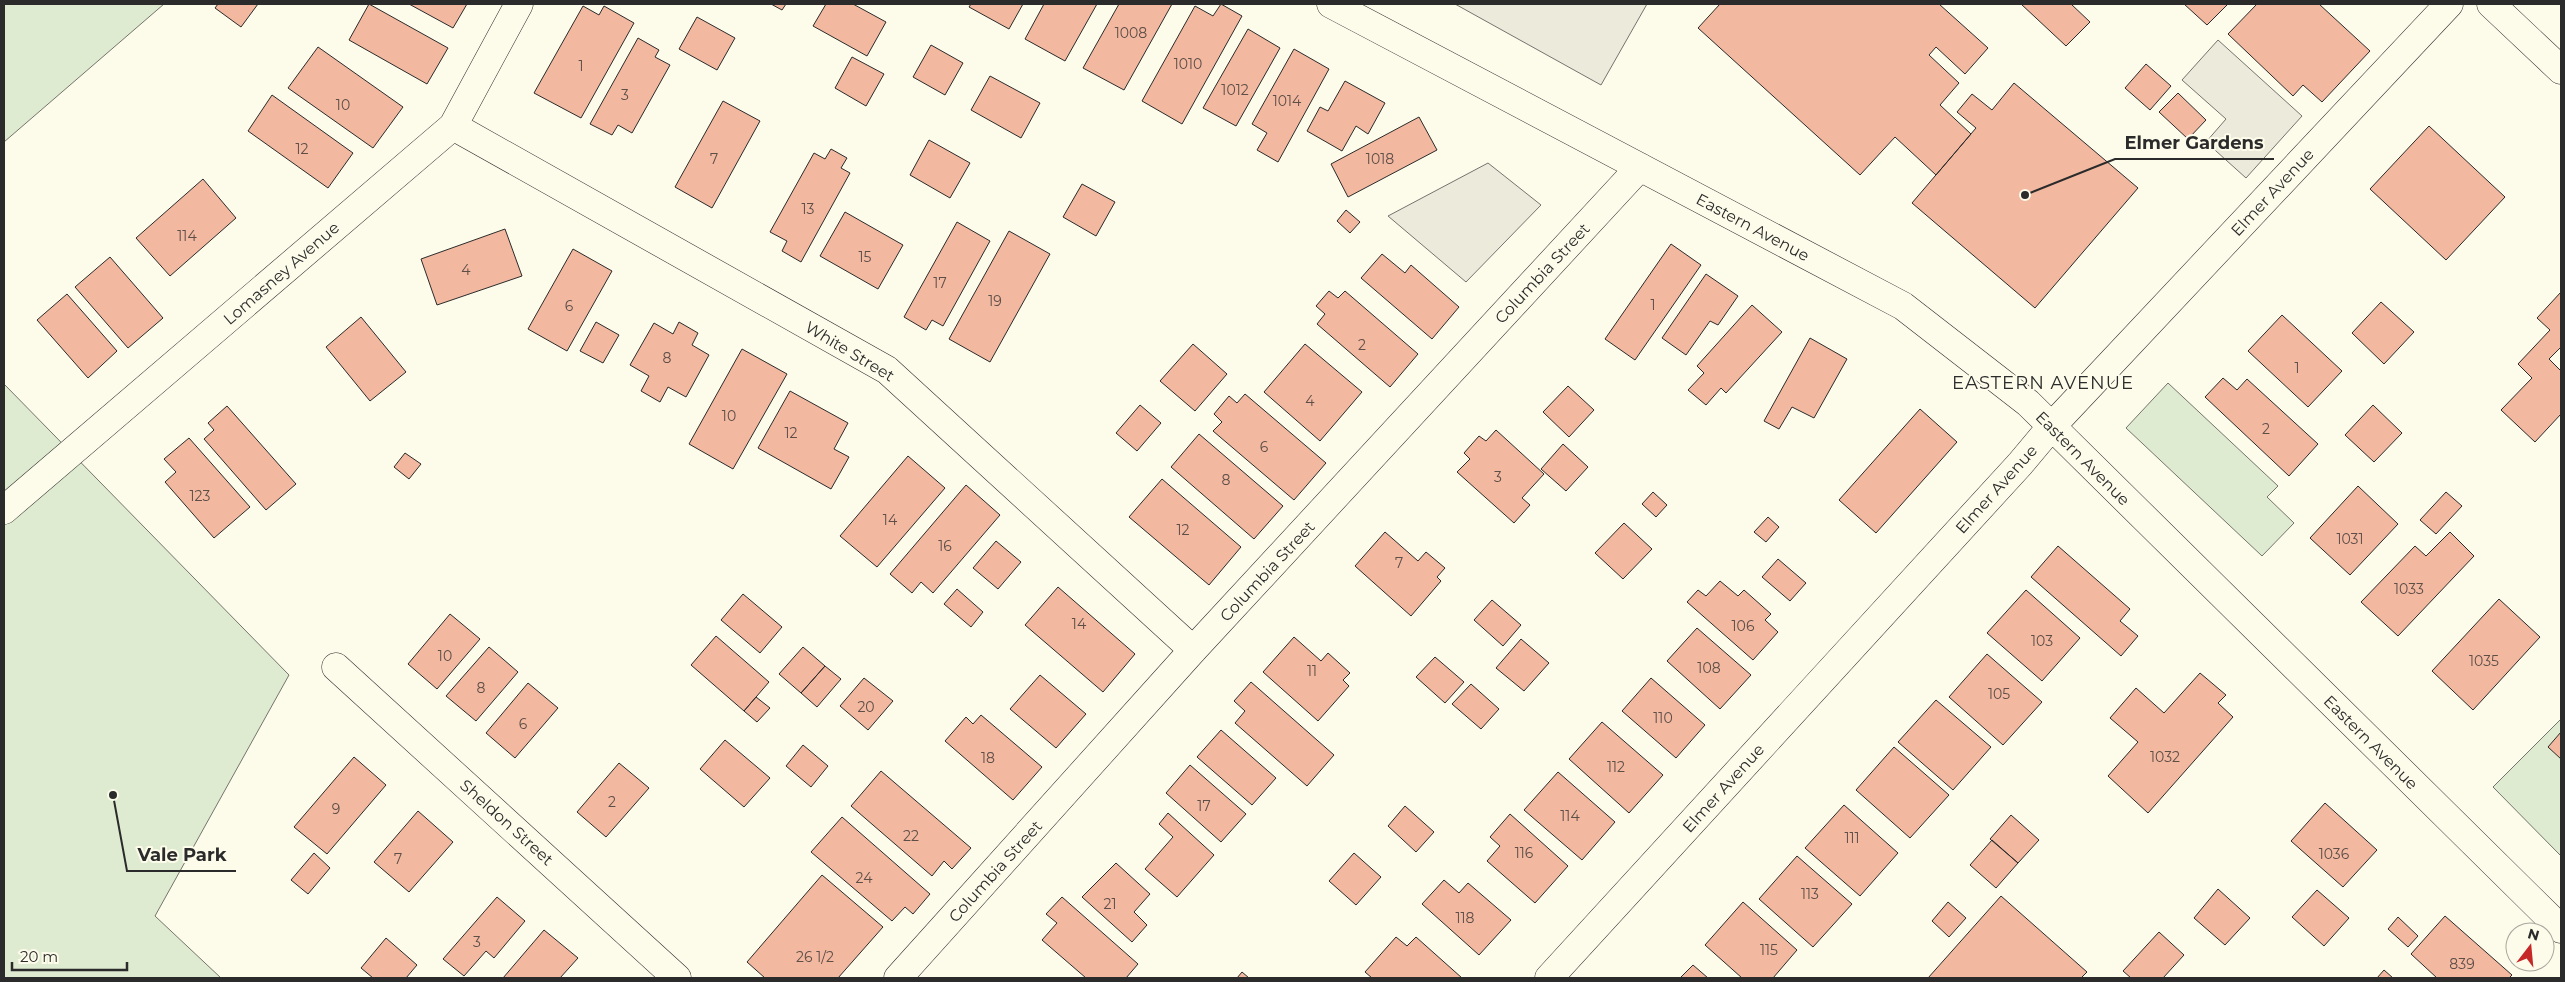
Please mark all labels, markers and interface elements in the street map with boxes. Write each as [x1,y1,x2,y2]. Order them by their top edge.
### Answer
house number: 1008 [1115,24,1147,42]
house number: 1010 [1174,55,1202,73]
house number: 1 [578,57,584,75]
house number: 1012 [1221,81,1249,99]
house number: 3 [621,86,629,104]
house number: 1014 [1273,92,1302,110]
house number: 10 [336,96,350,114]
callout: Elmer Gardens [2115,126,2274,159]
text: Elmer Gardens [2124,132,2264,154]
house number: 12 [295,140,309,158]
street label: Elmer Avenue [2227,145,2318,240]
house number: 7 [710,150,718,168]
house number: 1018 [1366,150,1394,168]
street label: Eastern Avenue [1693,190,1813,265]
house number: 13 [802,200,815,218]
street label: Lomasney Avenue [220,218,343,329]
street label: Columbia Street [1491,219,1594,327]
house number: 114 [177,227,197,245]
house number: 15 [859,248,872,266]
house number: 4 [461,261,471,279]
house number: 17 [933,274,947,292]
house number: 19 [988,292,1002,310]
house number: 1 [1650,296,1656,314]
house number: 6 [565,297,574,315]
street label: White Street [802,317,898,386]
house number: 2 [1358,336,1366,354]
house number: 8 [663,349,672,367]
house number: 1 [2294,359,2300,377]
district label: EASTERN AVENUE [1952,372,2134,394]
house number: 4 [1305,392,1315,410]
house number: 10 [722,407,736,425]
street label: Eastern Avenue [2032,407,2134,509]
house number: 2 [2262,420,2270,438]
house number: 12 [784,424,798,442]
house number: 6 [1260,438,1269,456]
street label: Elmer Avenue [1952,441,2041,538]
house number: 3 [1494,468,1502,486]
house number: 8 [1222,471,1231,489]
house number: 123 [190,487,211,505]
house number: 14 [883,511,898,529]
street label: Columbia Street [1216,517,1319,625]
house number: 12 [1176,521,1190,539]
house number: 1031 [2336,530,2364,548]
house number: 16 [938,537,952,555]
house number: 7 [1395,554,1403,572]
house number: 1033 [2394,580,2424,598]
house number: 14 [1072,615,1087,633]
house number: 106 [1732,617,1755,635]
house number: 103 [2031,632,2053,650]
house number: 10 [438,647,452,665]
house number: 1035 [2469,652,2499,670]
house number: 108 [1697,659,1721,677]
house number: 11 [1307,662,1317,680]
house number: 8 [477,679,486,697]
house number: 105 [1988,685,2010,703]
street label: Eastern Avenue [2320,691,2422,793]
house number: 20 [857,698,875,716]
house number: 110 [1653,709,1673,727]
house number: 6 [519,715,528,733]
street label: Elmer Avenue [1679,740,1768,837]
house number: 1032 [2150,748,2180,766]
house number: 18 [981,749,995,767]
house number: 112 [1607,758,1625,776]
street label: Sheldon Street [456,776,558,870]
house number: 2 [608,793,616,811]
house number: 17 [1197,797,1211,815]
house number: 9 [332,800,340,818]
house number: 114 [1560,807,1580,825]
street label: Columbia Street [945,816,1046,926]
house number: 22 [903,827,919,845]
house number: 111 [1844,829,1860,847]
callout: Vale Park [127,838,236,871]
text: Vale Park [137,844,227,866]
house number: 116 [1515,844,1534,862]
house number: 1036 [2319,845,2350,863]
house number: 7 [394,850,402,868]
house number: 24 [856,869,873,887]
house number: 113 [1801,885,1819,903]
house number: 21 [1103,895,1117,913]
house number: 118 [1455,909,1475,927]
north arrow [2505,922,2555,972]
text: N [2526,924,2542,945]
house number: 3 [473,933,481,951]
scale bar [12,940,128,972]
house number: 115 [1760,941,1778,959]
text: 20 m [20,947,58,966]
house number: 26 1/2 [796,948,834,966]
house number: 839 [2449,955,2475,973]

